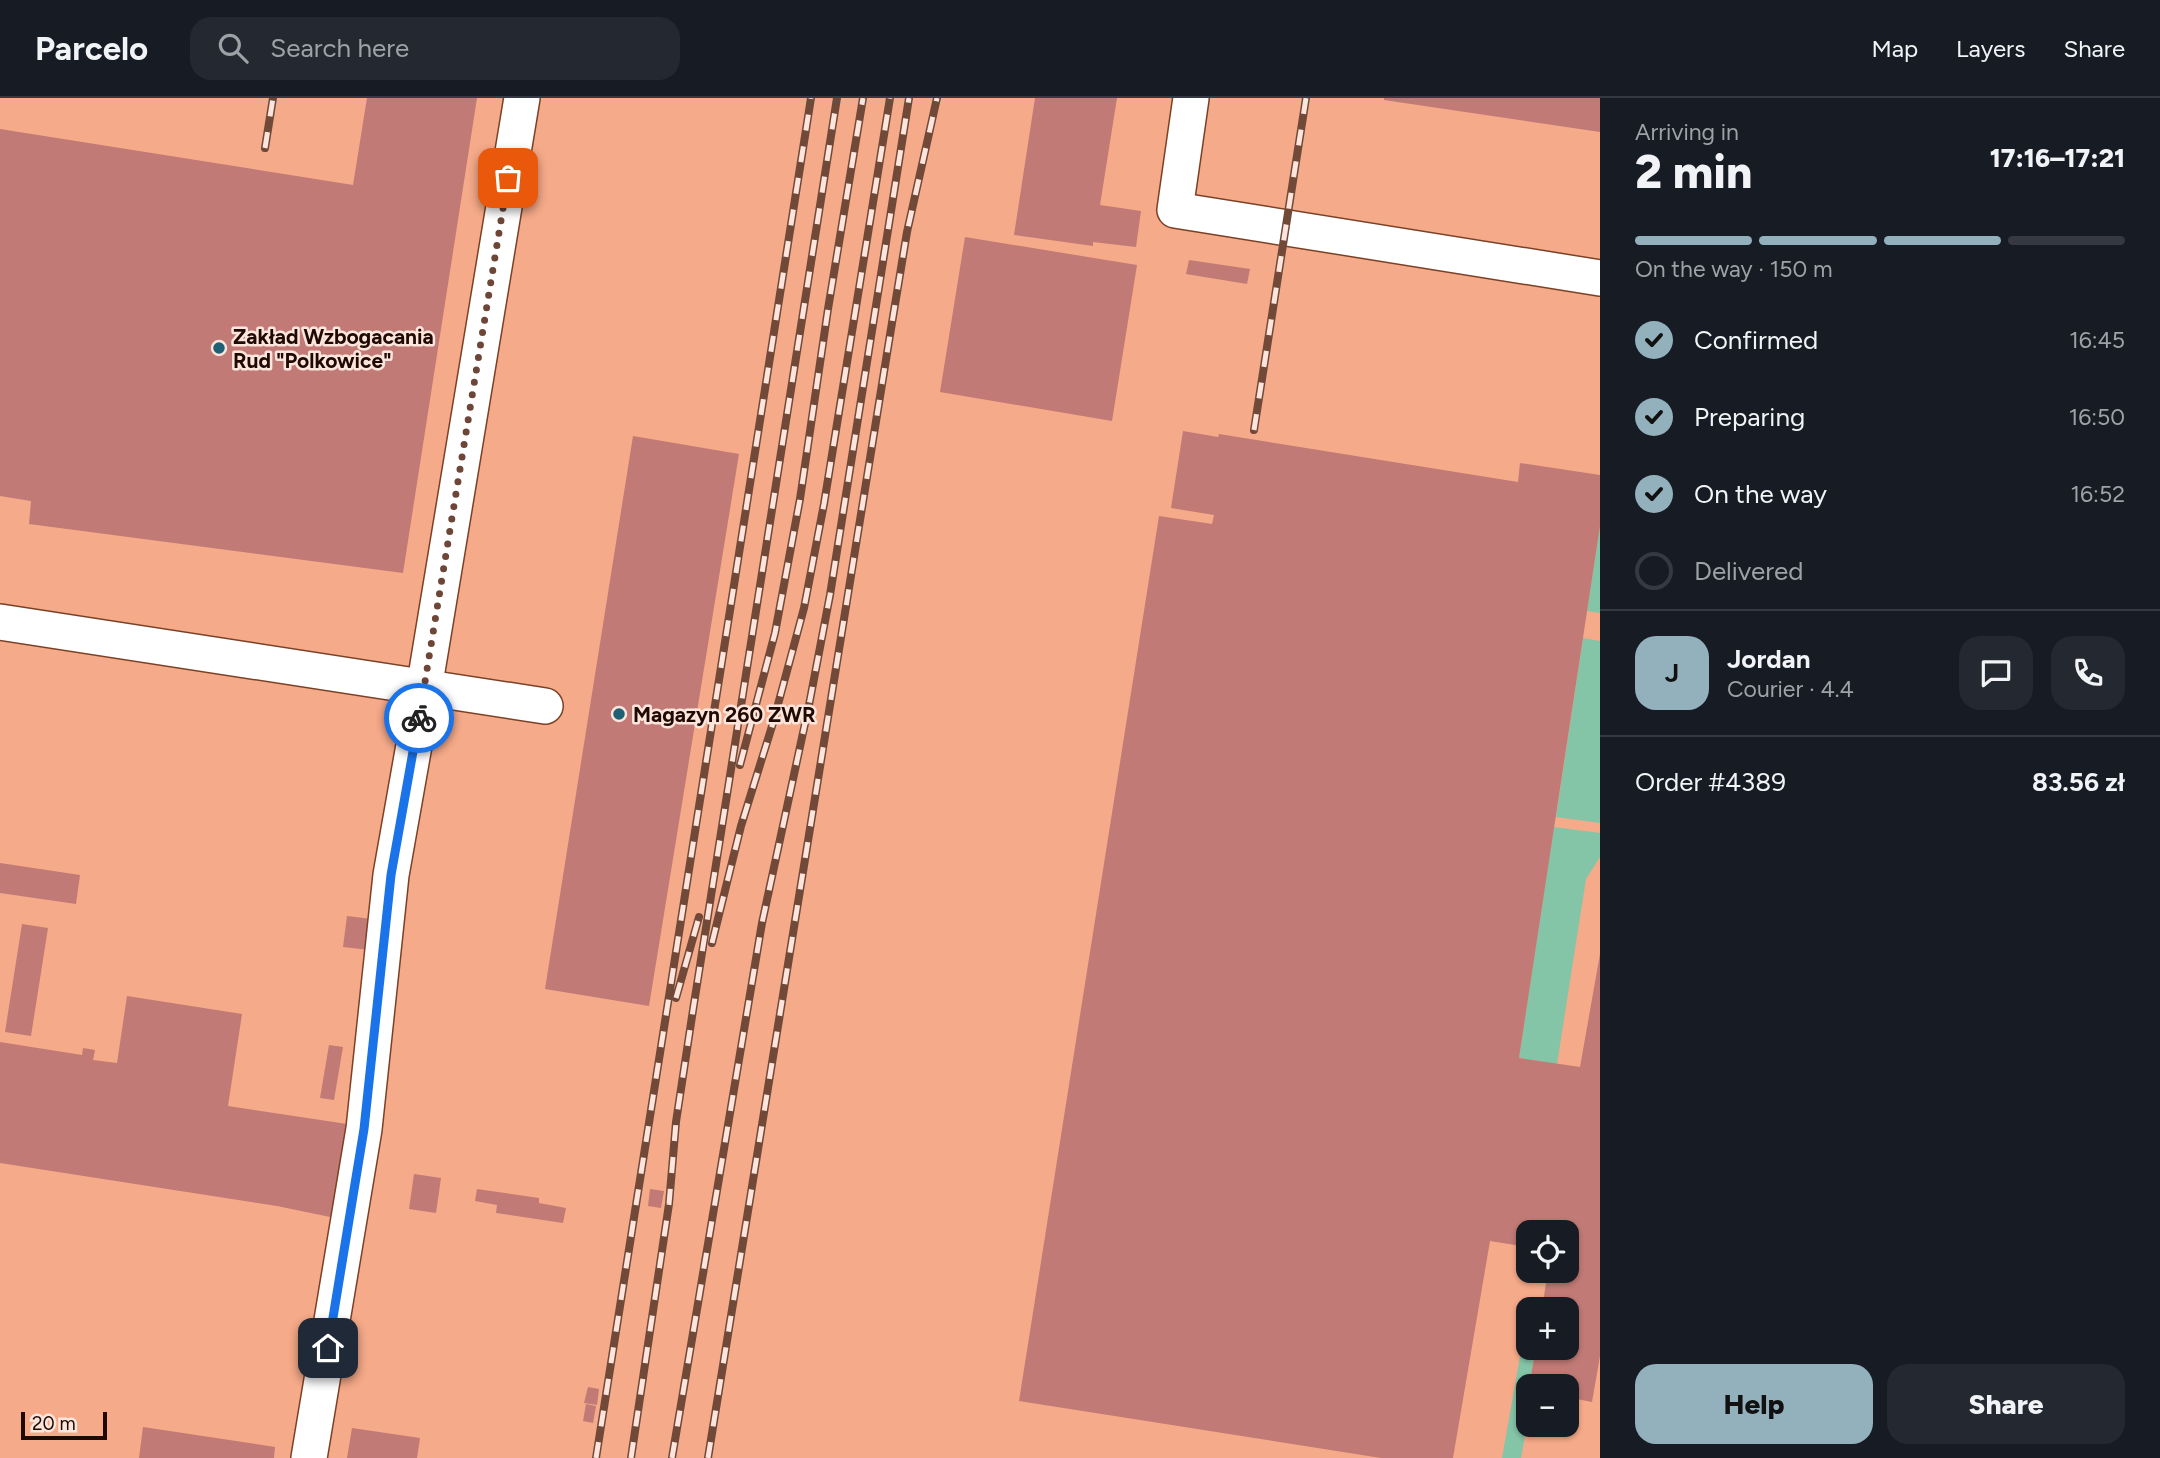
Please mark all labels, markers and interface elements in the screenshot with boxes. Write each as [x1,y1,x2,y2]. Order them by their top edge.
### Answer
search box [190,17,680,80]
text: Parcelo [35,29,148,68]
icon: search [214,29,252,67]
text: Search here [270,32,409,64]
text: Map [1871,34,1918,63]
text: Layers [1956,34,2025,63]
text: Share [2063,34,2125,63]
text: Arriving in [1635,118,1739,146]
text: 17:16–17:21 [1990,142,2125,174]
text: 2 min [1635,144,1752,200]
pin [478,148,538,208]
icon: bag [489,159,527,197]
text: On the way · 150 m [1635,255,1832,283]
icon: check [1635,321,1673,359]
place label: Zakład Wzbogacania Rud "Polkowice" [233,324,434,373]
text: Confirmed [1694,324,1818,356]
text: 16:45 [2069,326,2125,354]
marker: Zakład Wzbogacania Rud "Polkowice" [211,340,227,356]
icon: check [1635,398,1673,436]
text: Preparing [1694,401,1805,433]
text: 16:50 [2069,403,2125,431]
icon: check [1635,475,1673,513]
text: On the way [1694,478,1827,510]
text: 16:52 [2071,480,2125,508]
text: Delivered [1694,555,1803,587]
button: chat [1959,636,2033,710]
button: phone [2051,636,2125,710]
text: Jordan [1727,643,1810,675]
text: J [1665,657,1679,689]
text: Courier · 4.4 [1727,675,1854,703]
courier [384,683,454,753]
icon: bike [400,699,438,737]
place label: Magazyn 260 ZWR [633,702,816,727]
marker: Magazyn 260 ZWR [611,706,627,722]
text: Order #4389 [1635,766,1786,798]
text: 83.56 zł [2032,766,2125,798]
map controls [1516,1220,1579,1437]
button: locate [1516,1220,1579,1283]
button: + [1516,1297,1579,1360]
pin [298,1318,358,1378]
icon: home [309,1329,347,1367]
button: Help [1635,1364,1873,1444]
button: Share [1887,1364,2125,1444]
button: − [1516,1374,1579,1437]
scale bar [21,1409,107,1441]
text: 20 m [32,1412,76,1435]

